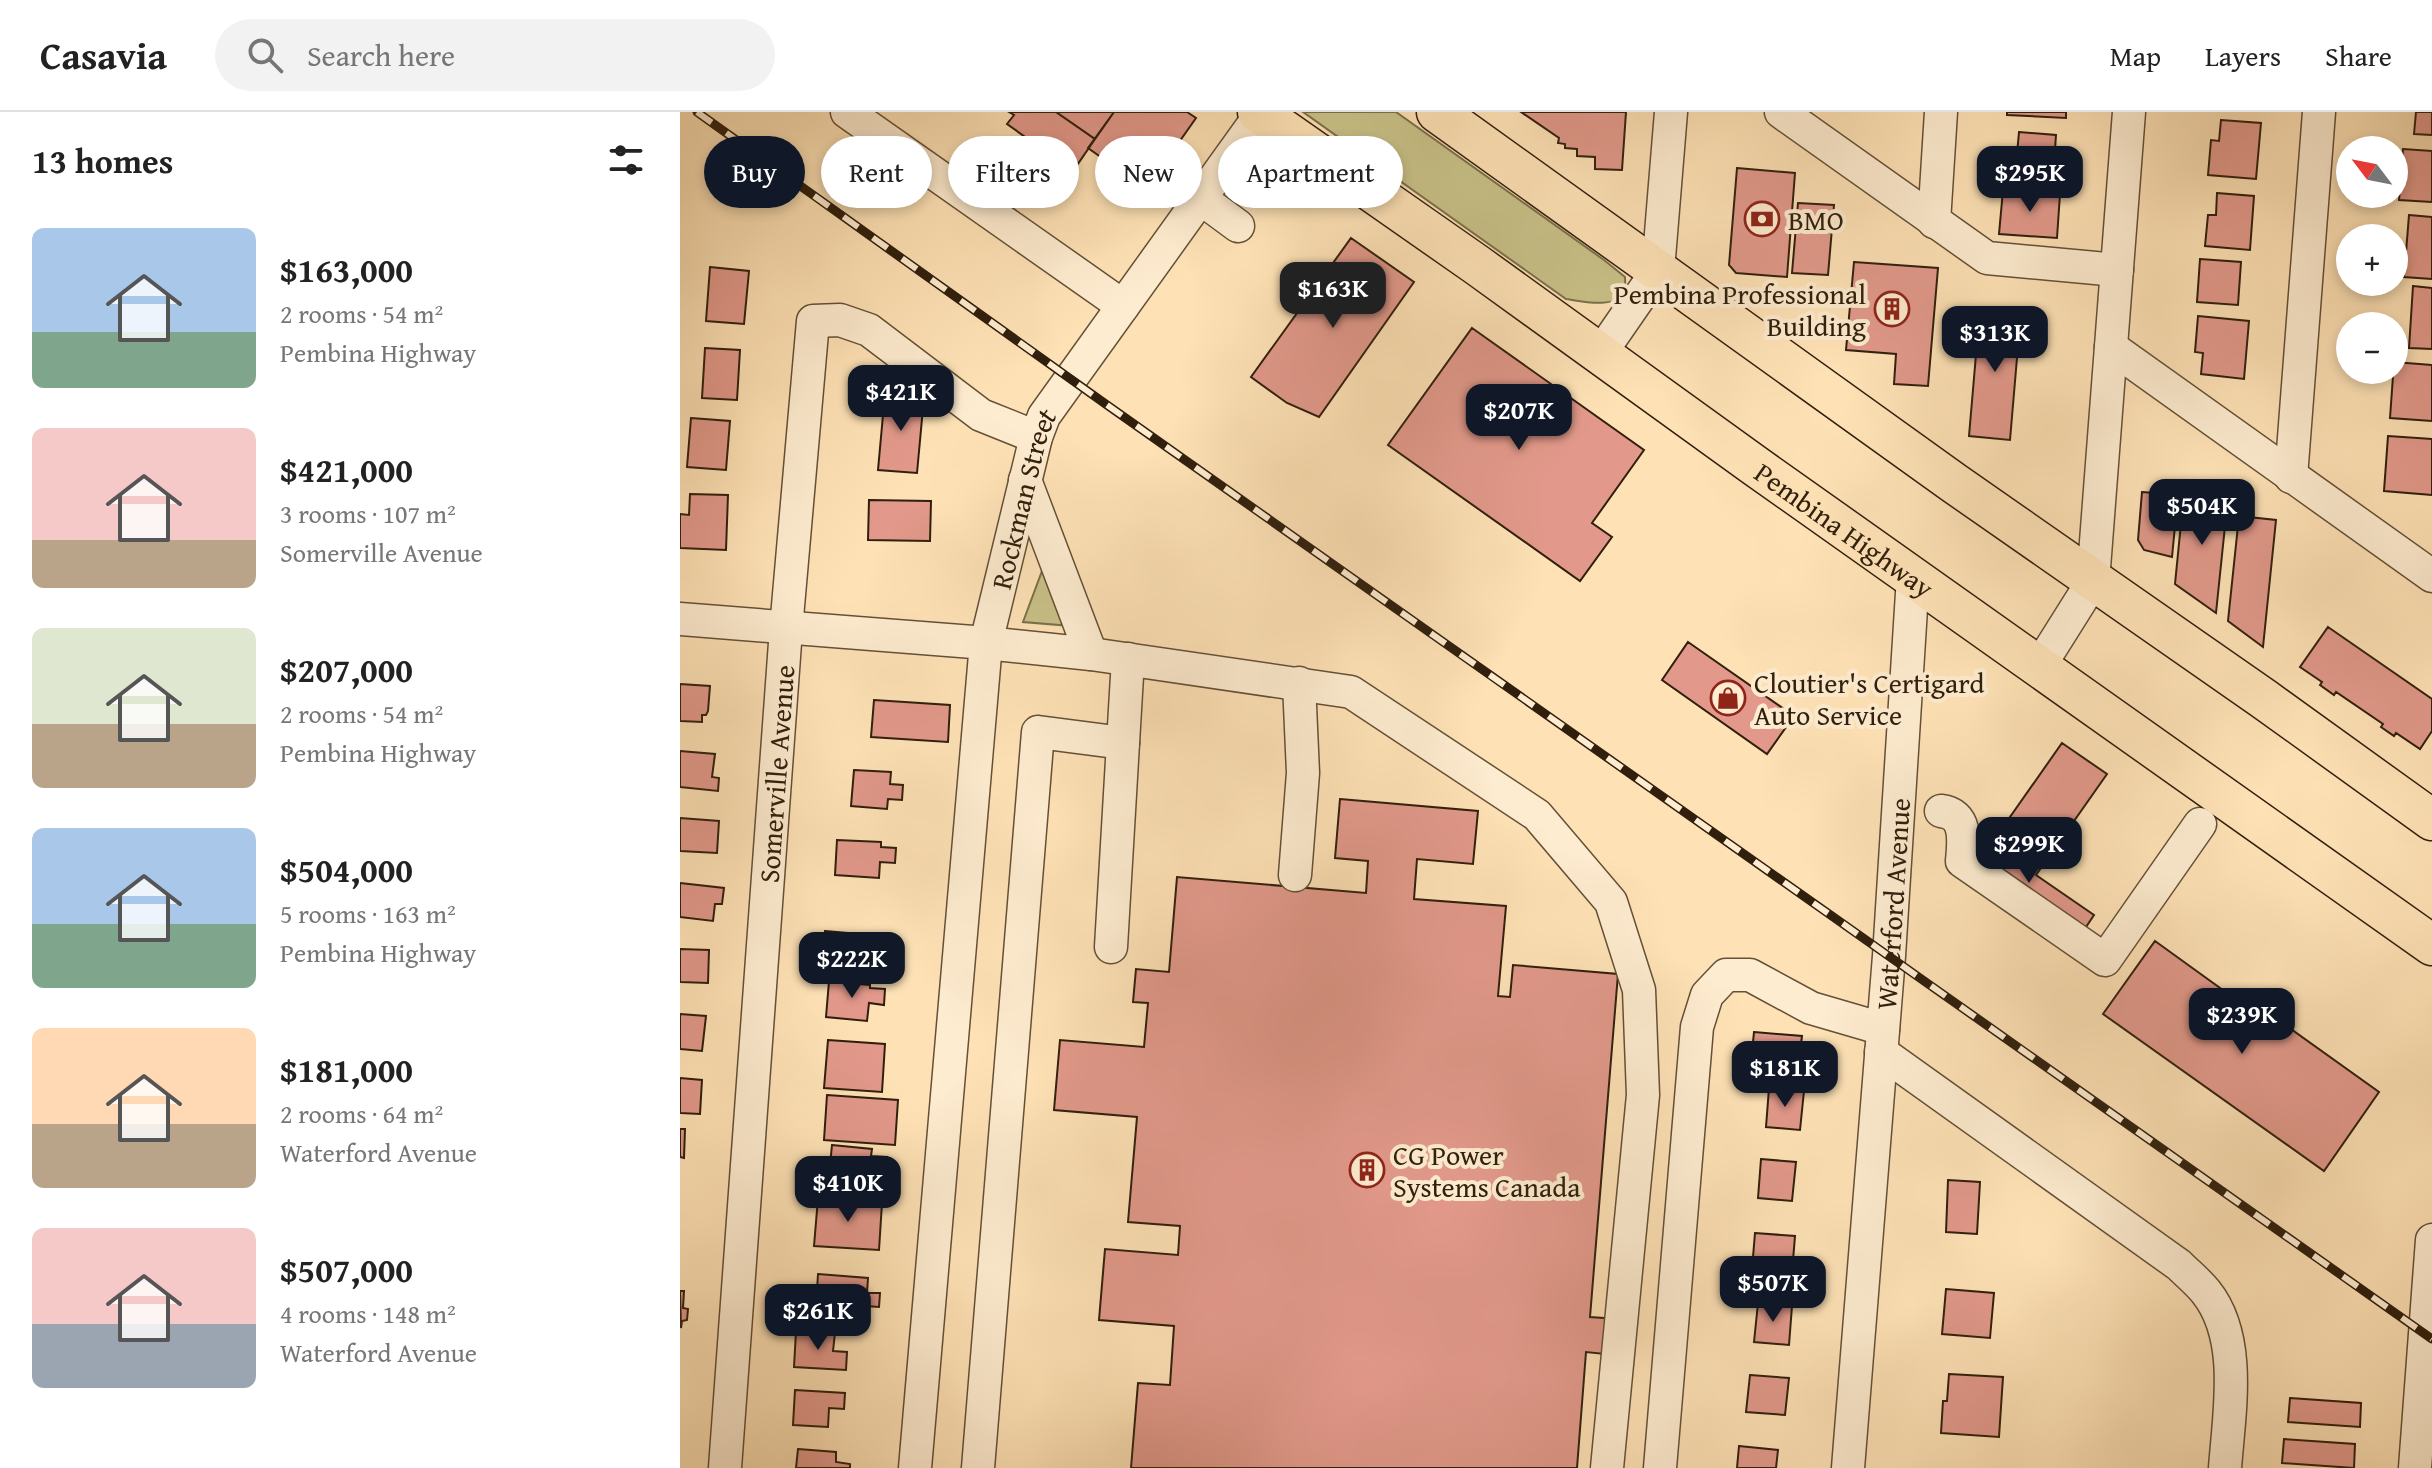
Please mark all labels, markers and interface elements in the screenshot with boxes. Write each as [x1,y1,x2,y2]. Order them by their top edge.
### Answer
search box [215,19,775,91]
text: Casavia [40,27,167,83]
icon: search [243,33,287,77]
text: Search here [307,33,455,77]
text: Map [2110,35,2161,76]
text: Layers [2205,35,2281,76]
text: Share [2325,35,2392,76]
text: 13 homes [32,136,173,185]
chip: Buy [704,136,805,208]
chip: Rent [821,136,932,208]
chip: Filters [948,136,1079,208]
chip: New [1095,136,1202,208]
chip: Apartment [1218,136,1403,208]
north arrow [2336,136,2408,208]
map controls [2336,136,2408,384]
icon: filters [604,138,648,182]
pin: $295K [1974,146,2086,214]
text: $295K [1995,152,2065,191]
place label: BMO [1788,199,1844,240]
bank icon: BMO [1743,200,1781,238]
button: + [2336,224,2408,296]
text: $163,000 [280,245,413,294]
icon: home [96,260,192,356]
pin: $163K [1277,262,1389,330]
text: $163K [1298,268,1368,307]
place label: Pembina Professional Building [1614,273,1866,346]
building icon: Pembina Professional Building [1873,290,1911,328]
text: 2 rooms · 54 m² [280,294,443,333]
pin: $313K [1939,306,2051,374]
text: $313K [1960,312,2030,351]
button: − [2336,312,2408,384]
text: Pembina Highway [280,333,476,372]
pin: $421K [845,365,957,433]
text: $421K [866,371,936,410]
pin: $207K [1463,384,1575,452]
text: $207K [1484,390,1554,429]
street label: Rockman Street [979,398,1065,593]
text: $421,000 [280,445,413,494]
street label: Pembina Highway [1747,451,1943,607]
icon: home [96,460,192,556]
pin: $504K [2146,479,2258,547]
text: $504K [2167,485,2237,524]
text: 3 rooms · 107 m² [280,494,456,533]
text: Somerville Avenue [280,533,483,572]
text: $207,000 [280,645,413,694]
icon: home [96,660,192,756]
place label: Cloutier's Certigard Auto Service [1754,662,1984,735]
street label: Somerville Avenue [747,663,804,884]
shop icon: Cloutier's Certigard Auto Service [1709,679,1747,717]
text: 2 rooms · 54 m² [280,694,443,733]
text: Pembina Highway [280,733,476,772]
street label: Waterford Avenue [1864,797,1919,1011]
pin: $299K [1973,817,2085,885]
text: $299K [1994,823,2064,862]
text: $504,000 [280,845,413,894]
icon: home [96,860,192,956]
text: 5 rooms · 163 m² [280,894,456,933]
pin: $222K [796,932,908,1000]
text: Pembina Highway [280,933,476,972]
text: $222K [817,938,887,977]
pin: $239K [2186,988,2298,1056]
text: $239K [2207,994,2277,1033]
pin: $181K [1729,1041,1841,1109]
text: $181,000 [280,1045,413,1094]
text: $181K [1750,1047,1820,1086]
icon: home [96,1060,192,1156]
text: 2 rooms · 64 m² [280,1094,443,1133]
text: Waterford Avenue [280,1133,477,1172]
place label: CG Power Systems Canada [1393,1134,1581,1207]
building icon: CG Power Systems Canada [1348,1151,1386,1189]
pin: $410K [792,1156,904,1224]
text: $410K [813,1162,883,1201]
text: $507,000 [280,1245,413,1294]
pin: $507K [1717,1256,1829,1324]
icon: home [96,1260,192,1356]
text: $507K [1738,1262,1808,1301]
pin: $261K [762,1284,874,1352]
text: $261K [783,1290,853,1329]
text: 4 rooms · 148 m² [280,1294,456,1333]
text: Waterford Avenue [280,1333,477,1372]

